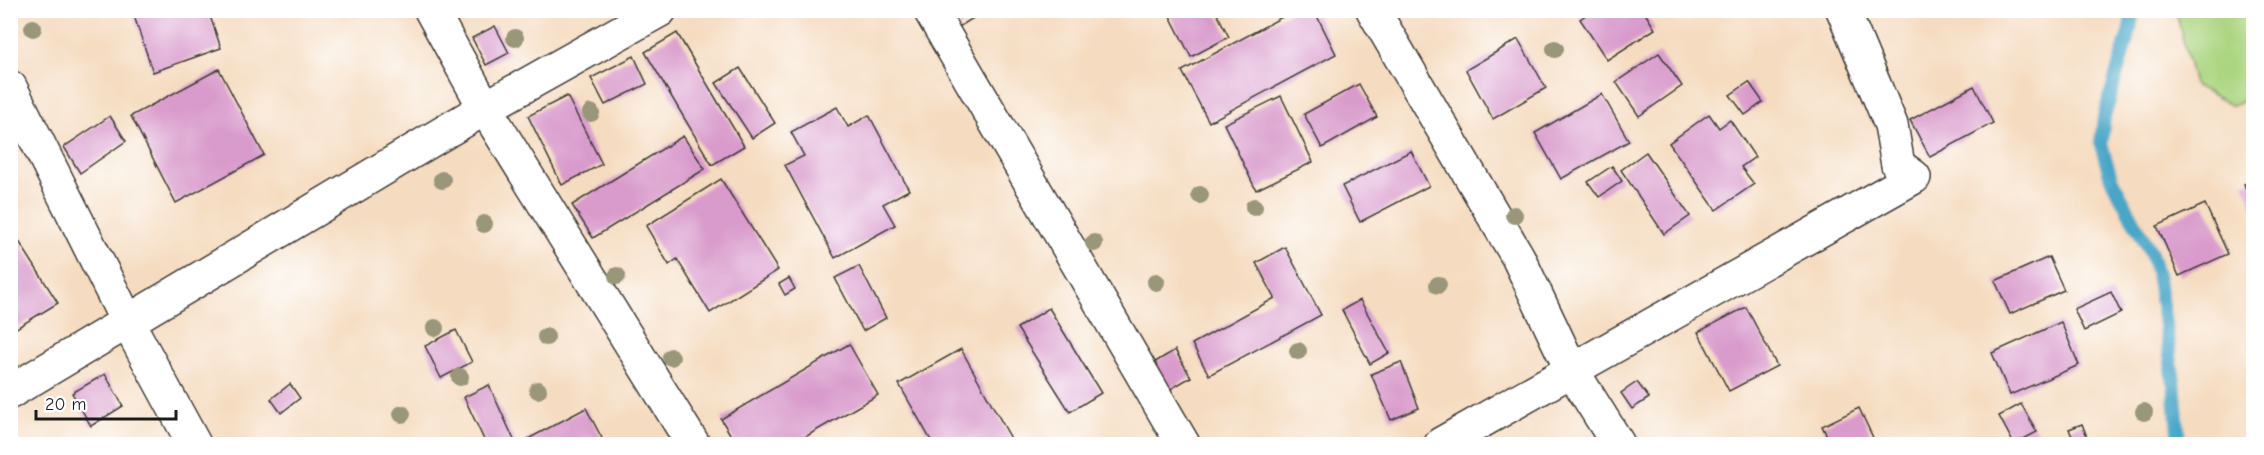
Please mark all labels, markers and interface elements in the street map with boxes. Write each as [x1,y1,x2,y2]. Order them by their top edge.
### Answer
scale bar [36,383,176,421]
text: 20 m [45,394,86,415]

